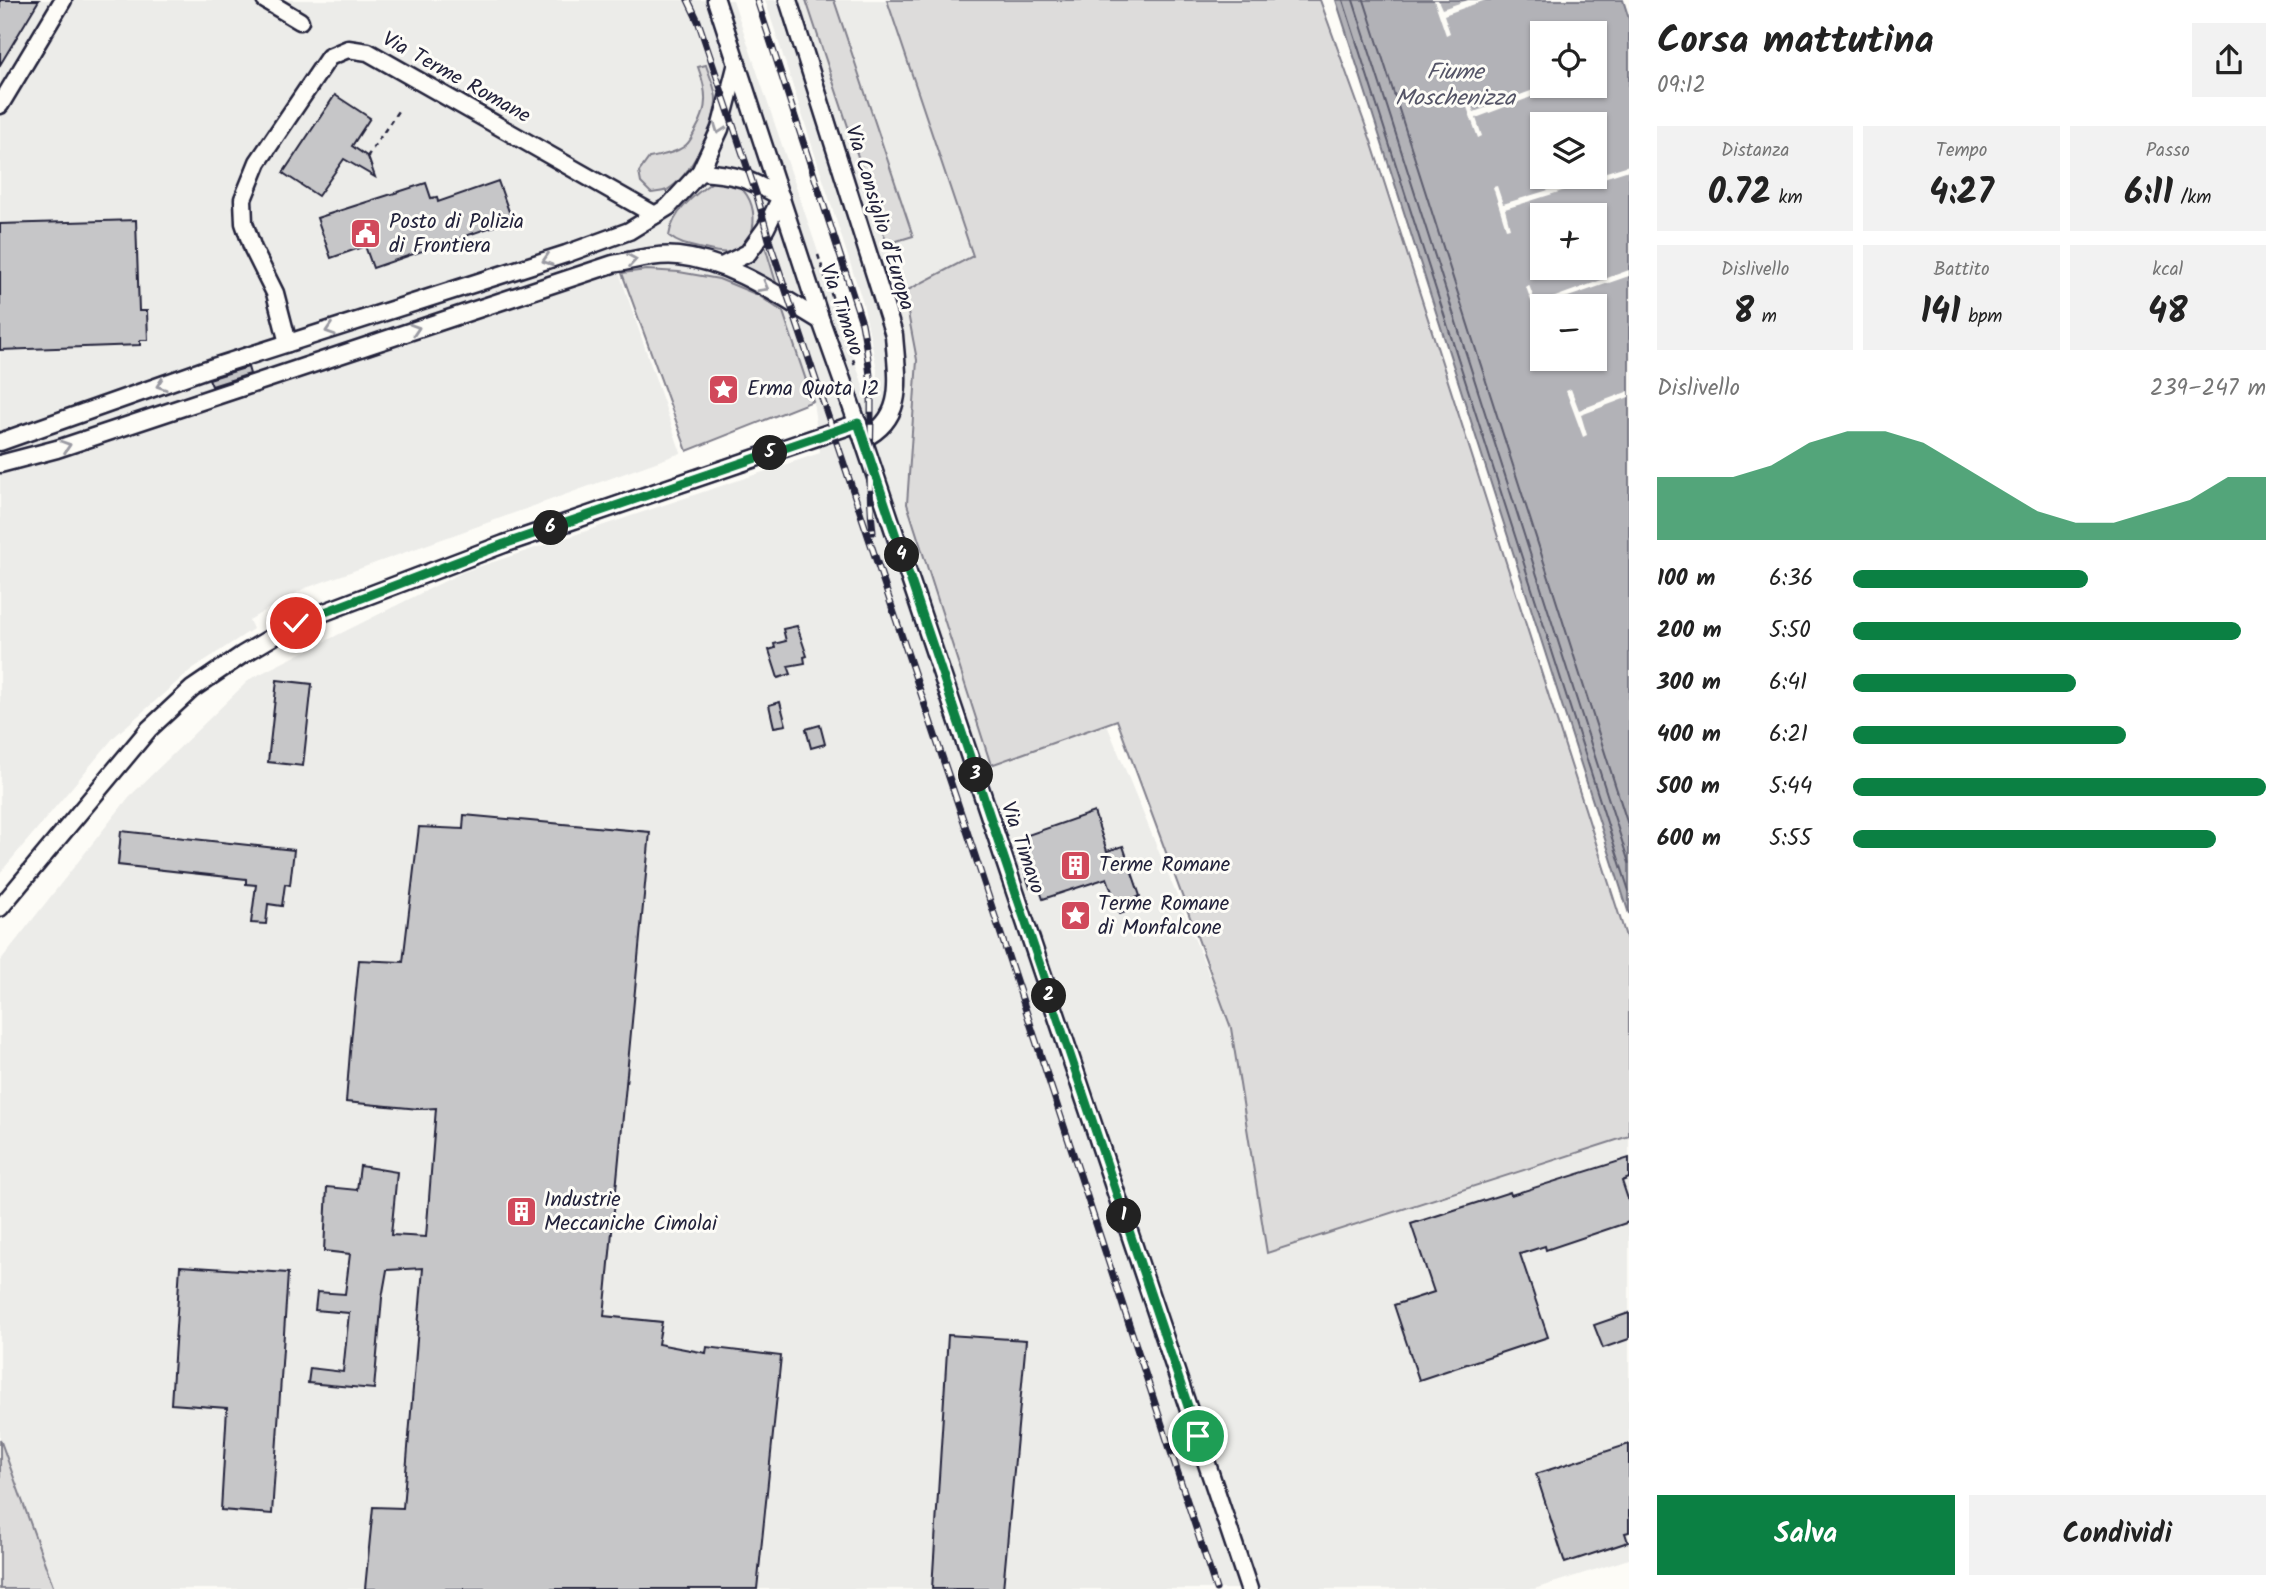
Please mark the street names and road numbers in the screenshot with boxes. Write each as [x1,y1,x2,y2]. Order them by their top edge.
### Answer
street label: Via Terme Romane [376,23,537,133]
street label: Via Consiglio d'Europa [835,121,923,315]
street label: Via Timavo [810,259,872,361]
street label: Via Timavo [991,797,1053,899]

